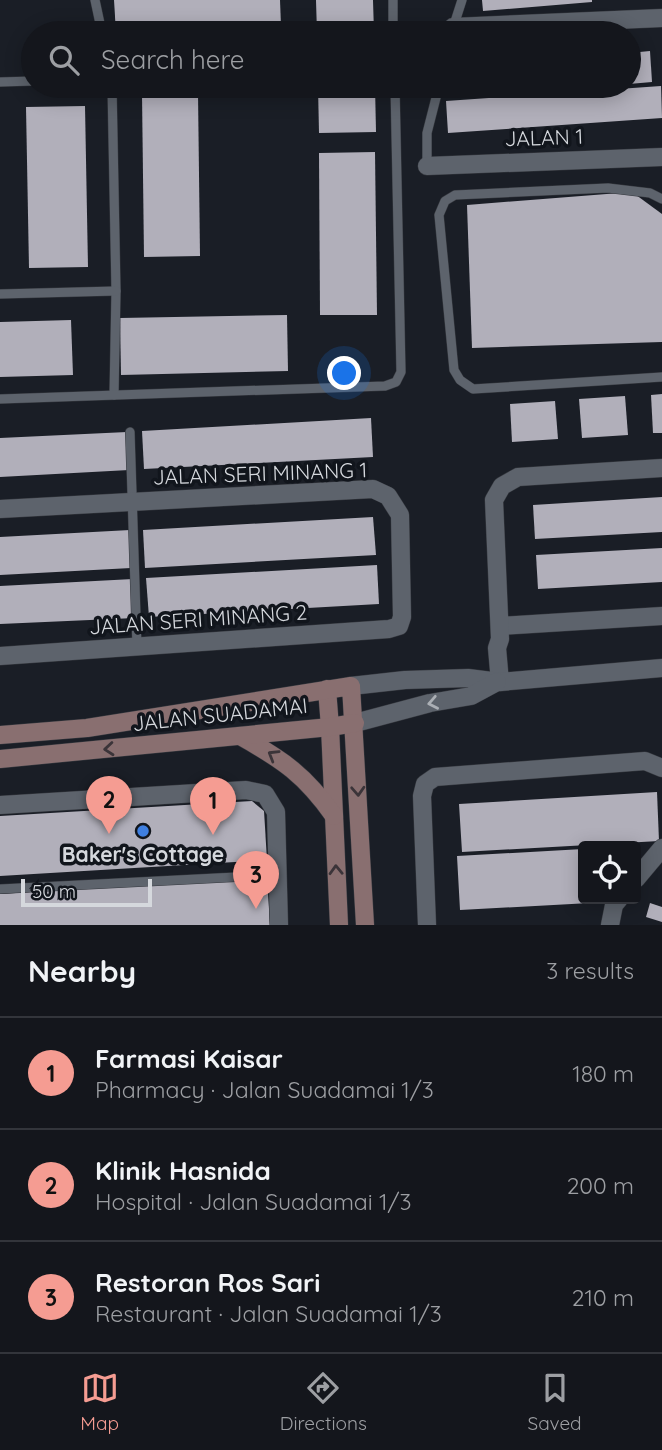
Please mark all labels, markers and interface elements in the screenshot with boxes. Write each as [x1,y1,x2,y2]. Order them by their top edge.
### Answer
search box [21,21,641,98]
icon: search [45,41,83,79]
text: Search here [101,43,245,76]
street label: JALAN 1 [504,123,584,151]
your location [327,356,361,390]
street label: JALAN SERI MINANG 1 [152,456,368,490]
street label: JALAN SERI MINANG 2 [88,598,308,640]
street label: JALAN SUADAMAI [131,692,309,736]
one-way arrow [427,694,439,709]
one-way arrow [103,741,115,756]
one-way arrow [267,750,280,763]
pin: 2 [86,776,132,834]
pin: 1 [190,777,236,835]
one-way arrow [351,786,366,797]
marker: Baker's Cottage [135,823,151,839]
place label: Baker's Cottage [62,841,224,867]
map controls [578,841,641,904]
button: locate [578,841,641,904]
pin: 3 [233,851,279,909]
one-way arrow [329,865,344,876]
scale bar [21,876,152,908]
text: 50 m [32,879,76,903]
text: Nearby [28,952,136,990]
text: 3 results [546,956,634,985]
text: Farmasi Kaisar [95,1042,283,1075]
text: 1 [47,1059,55,1088]
text: 180 m [572,1059,634,1088]
text: Pharmacy · Jalan Suadamai 1/3 [95,1075,434,1104]
text: Klinik Hasnida [95,1154,271,1187]
text: 2 [44,1171,58,1200]
text: 200 m [567,1171,634,1200]
text: Hospital · Jalan Suadamai 1/3 [95,1187,412,1216]
text: Restoran Ros Sari [95,1266,320,1299]
text: 3 [45,1283,57,1312]
text: 210 m [572,1283,634,1312]
text: Restaurant · Jalan Suadamai 1/3 [95,1299,442,1328]
tab: Map [80,1369,119,1435]
tab: Directions [280,1369,367,1435]
tab: Saved [527,1369,582,1435]

